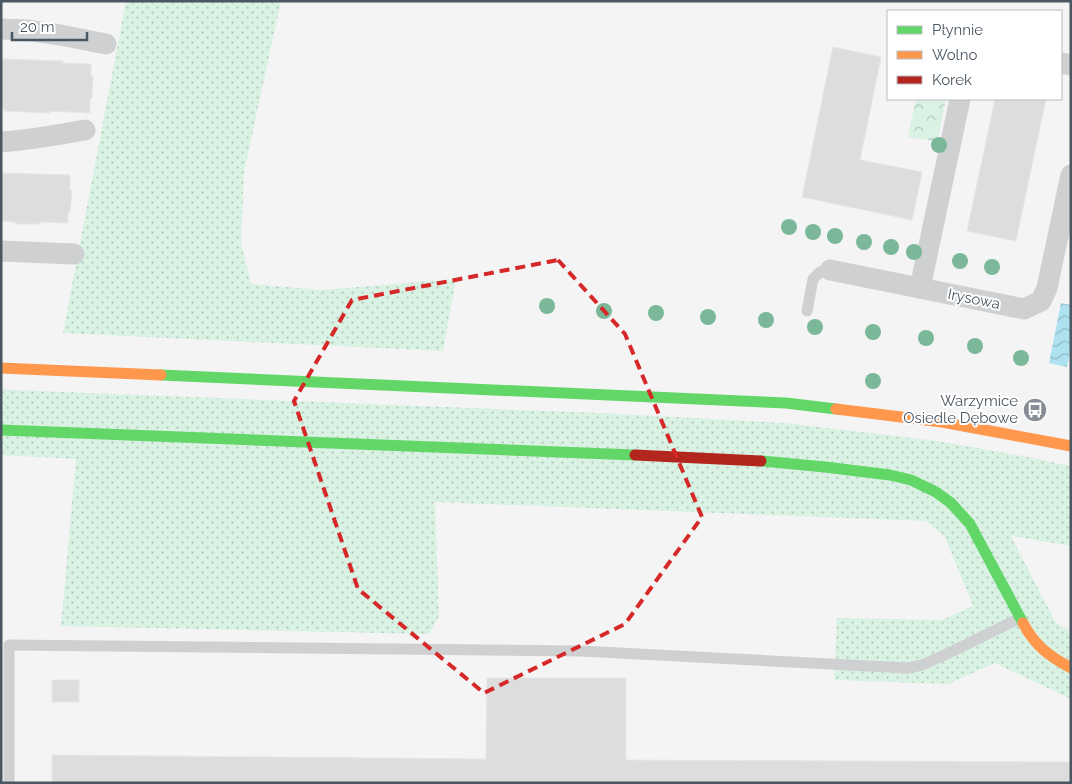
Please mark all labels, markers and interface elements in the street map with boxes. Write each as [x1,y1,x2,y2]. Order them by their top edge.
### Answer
scale bar [12,10,88,42]
legend [887,10,1062,100]
text: 20 m [20,18,55,36]
text: Płynnie [932,21,983,39]
text: Wolno [932,46,977,64]
text: Korek [932,71,972,89]
street label: Irysowa [946,285,1002,313]
place label: Warzymice Osiedle Dębowe [903,392,1018,427]
bus stop icon: Warzymice Osiedle Dębowe [1022,397,1048,423]

